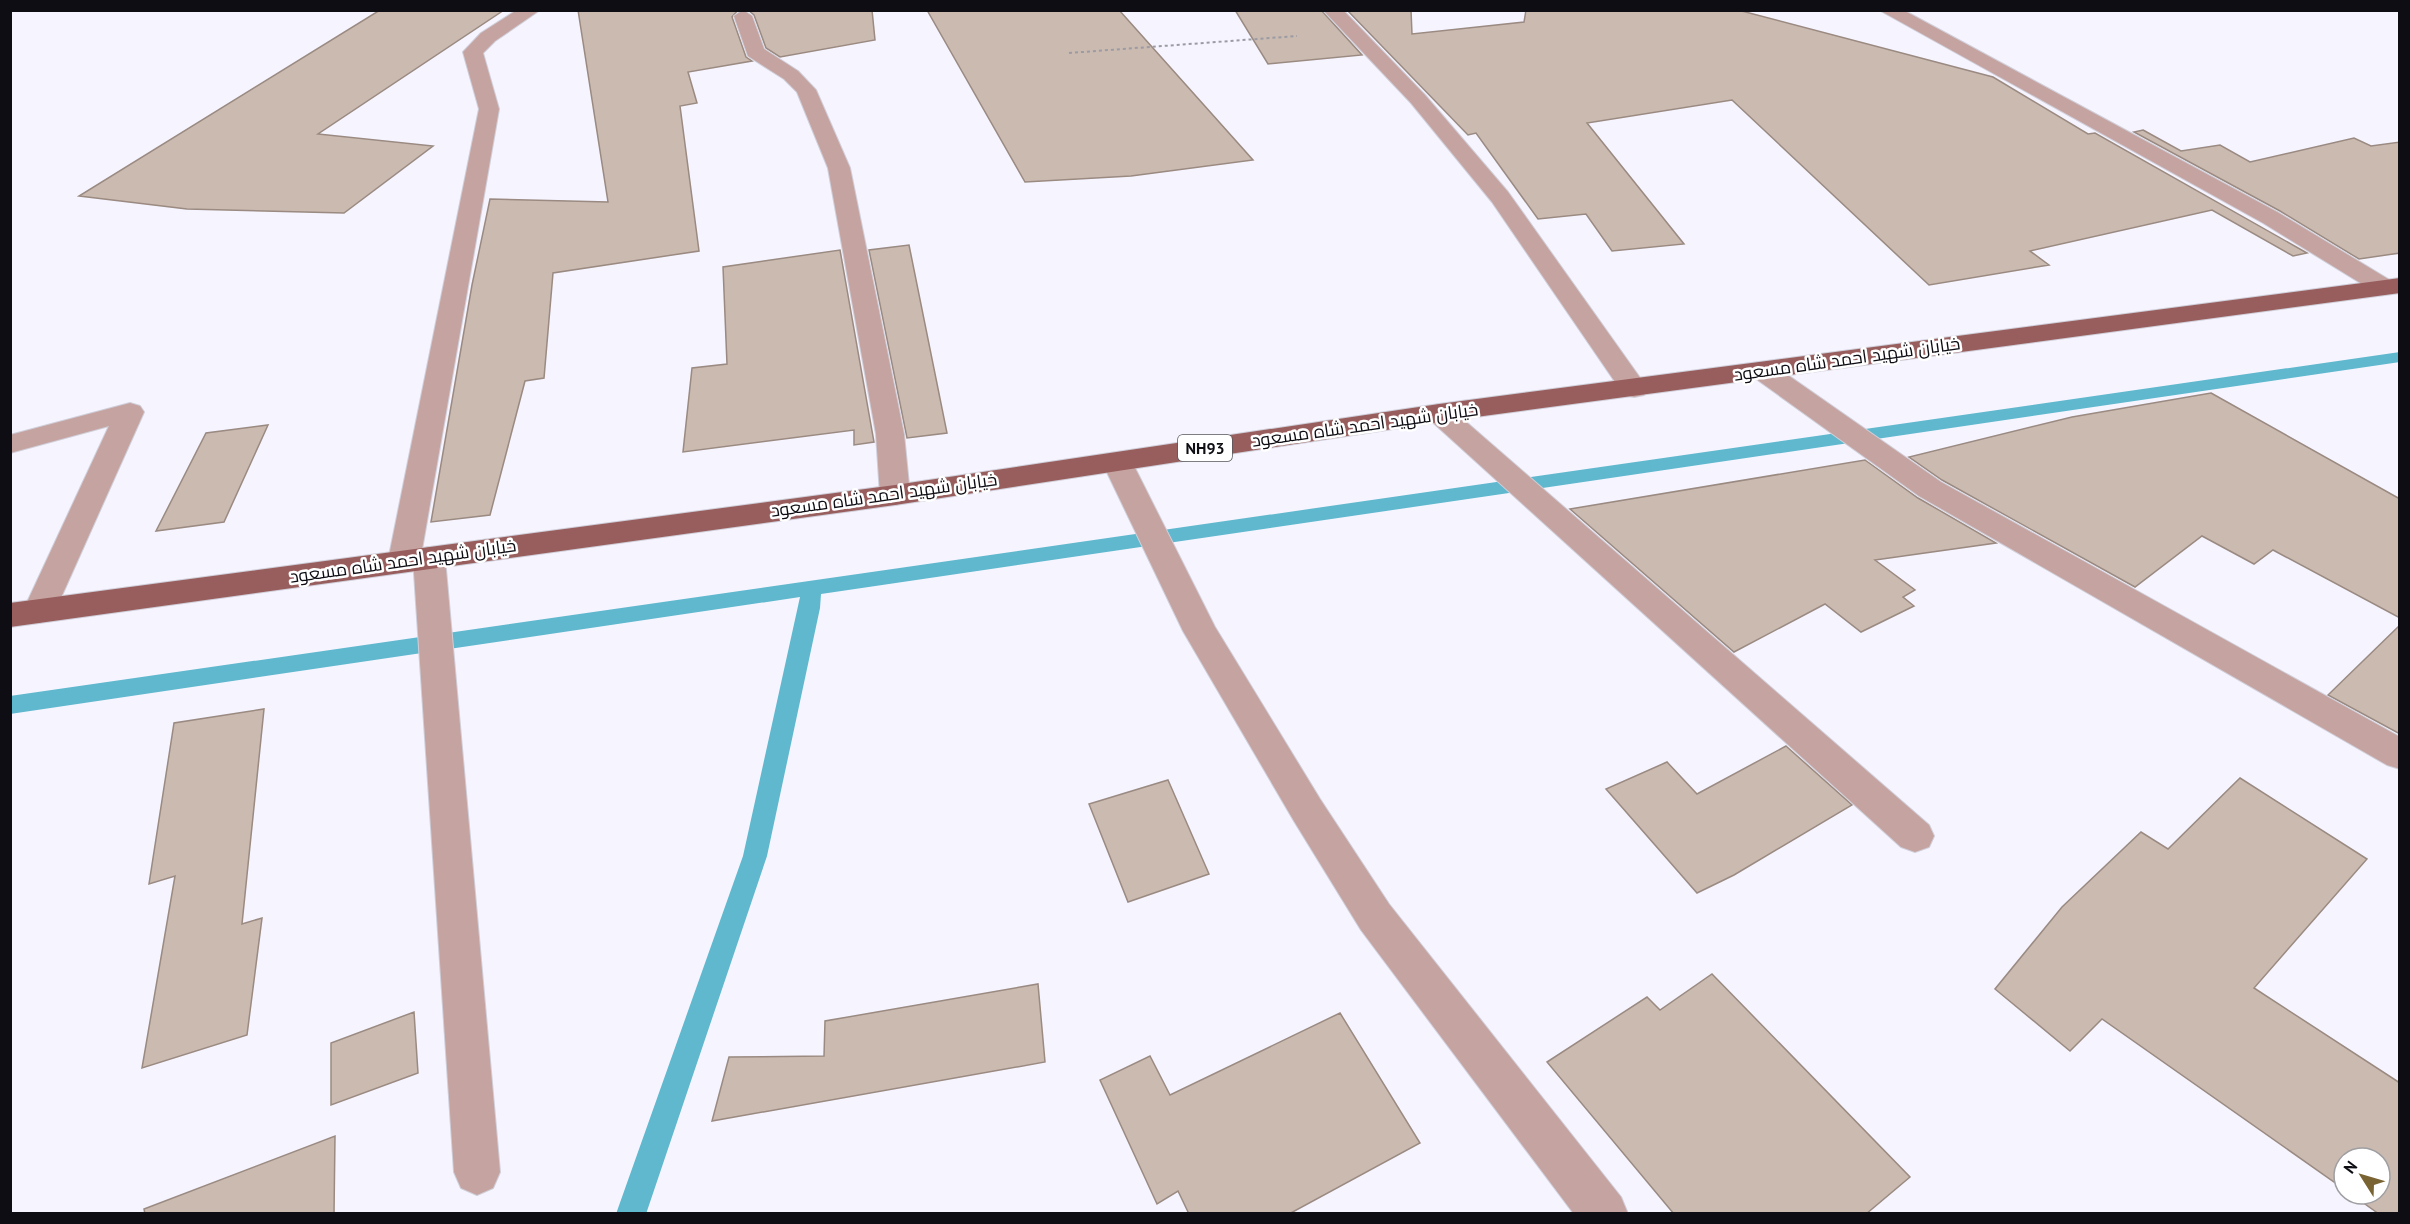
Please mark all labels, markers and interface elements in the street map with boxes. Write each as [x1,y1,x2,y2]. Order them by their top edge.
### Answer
street label: خیابان شهید احمد شاه مسعود [1732,331,1962,386]
street label: خیابان شهید احمد شاه مسعود [1250,397,1480,452]
road number: NH93 [1178,435,1232,461]
street label: خیابان شهید احمد شاه مسعود [769,467,999,522]
street label: خیابان شهید احمد شاه مسعود [288,533,518,588]
north arrow [2332,1146,2392,1206]
text: N [2339,1157,2361,1177]

